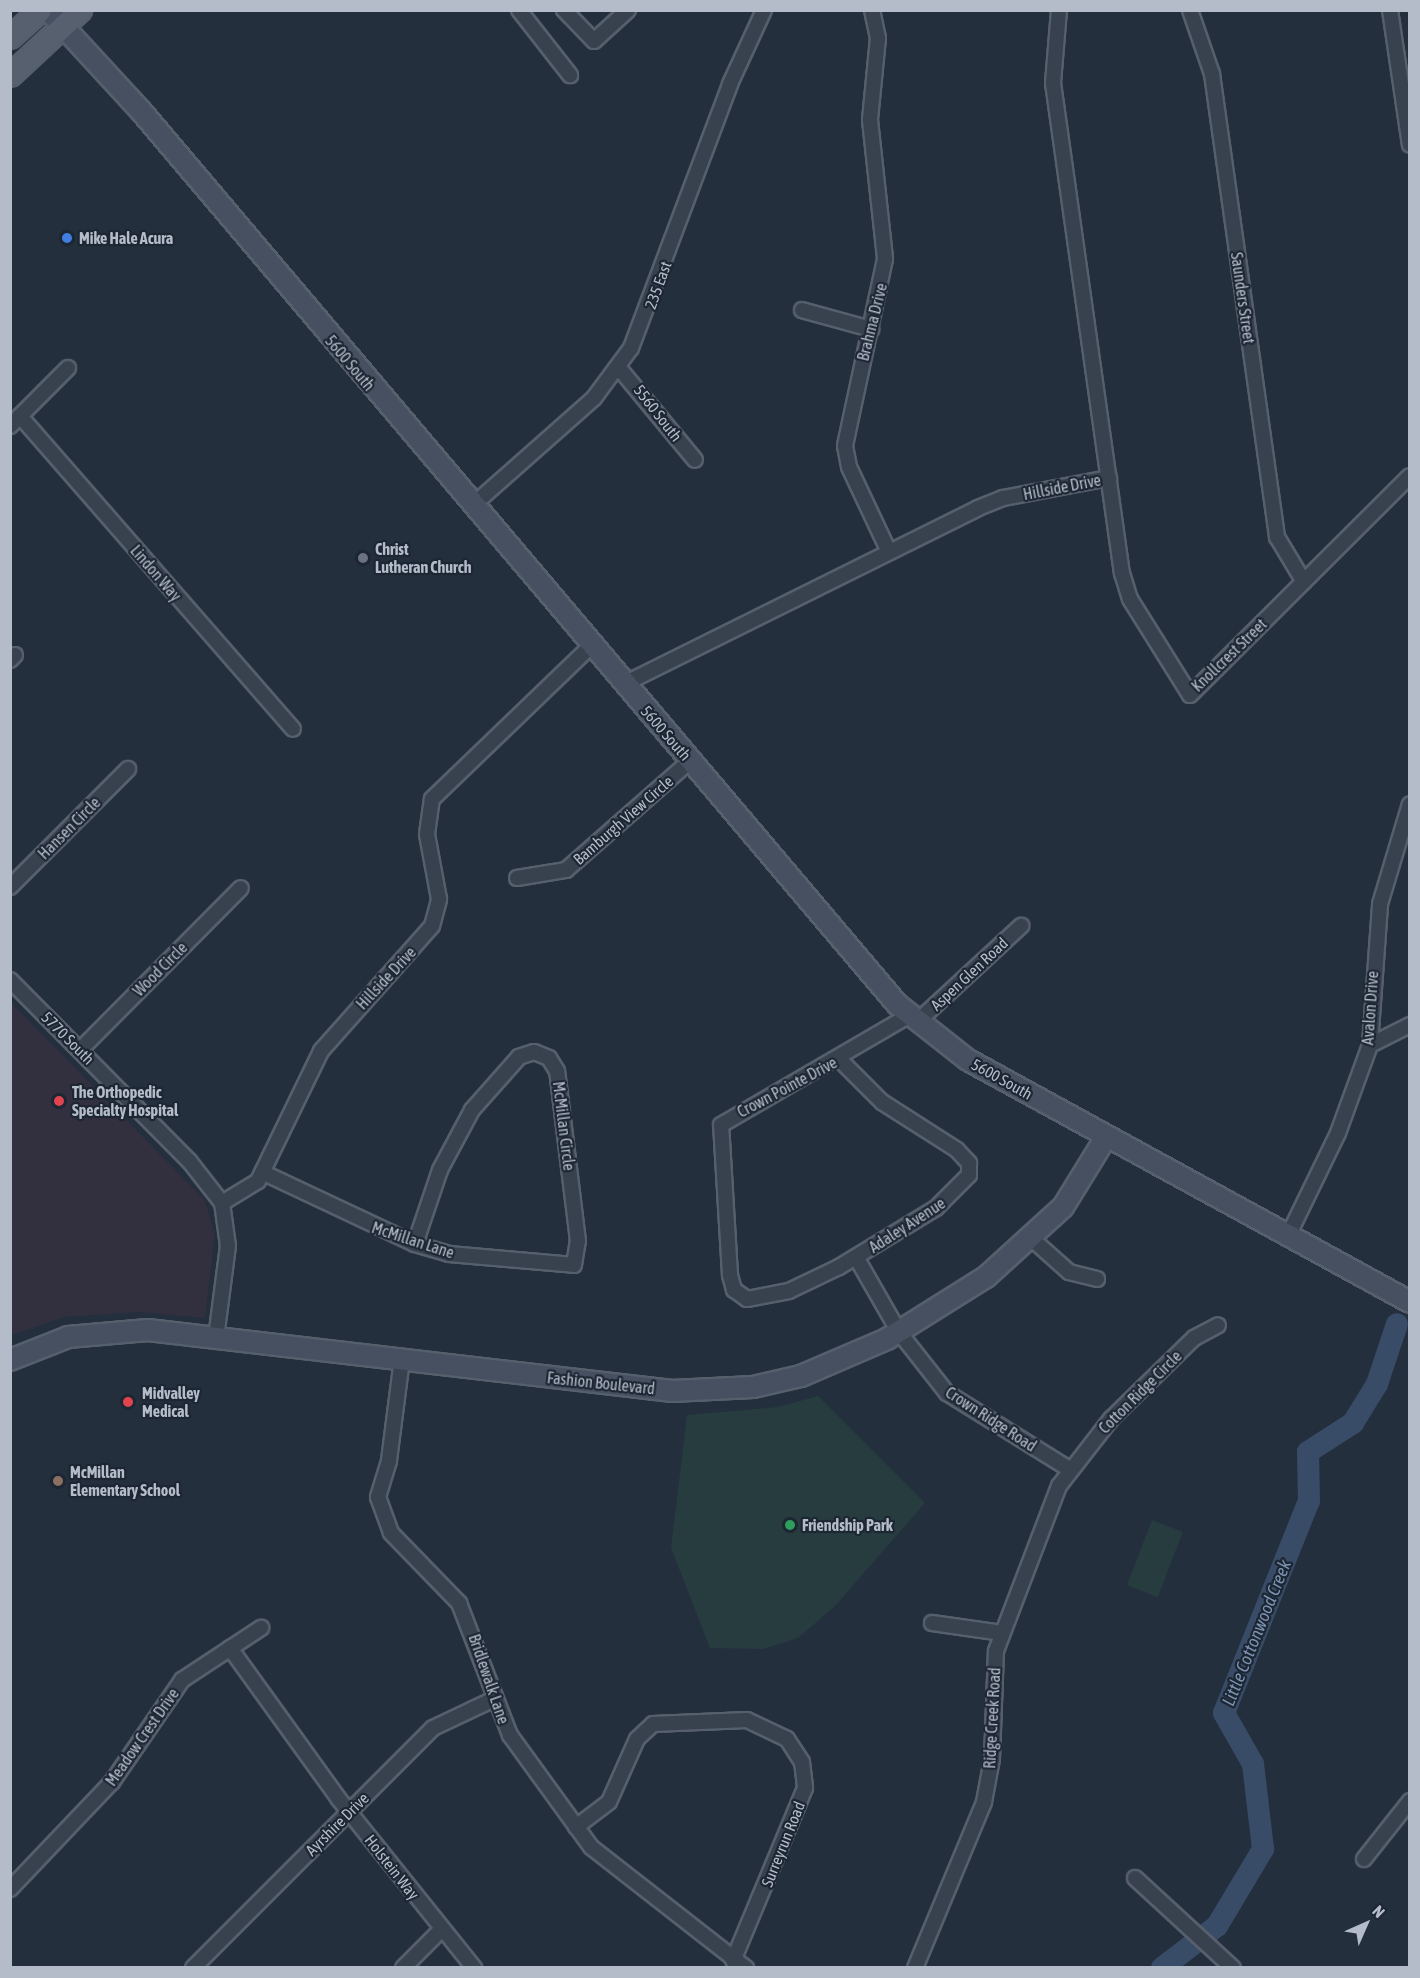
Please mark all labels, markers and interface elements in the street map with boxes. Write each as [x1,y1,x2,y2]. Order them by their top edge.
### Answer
place label: Mike Hale Acura [79,228,173,248]
marker: Mike Hale Acura [60,231,74,245]
street label: Saunders Street [1227,251,1259,345]
street label: 235 East [641,259,675,311]
street label: Brahma Drive [853,281,891,363]
street label: 5600 South [321,331,379,395]
street label: 5560 South [630,381,686,445]
street label: Hillside Drive [1021,470,1103,504]
place label: Christ Lutheran Church [375,539,471,577]
street label: Lindon Way [127,541,185,605]
marker: Christ Lutheran Church [356,551,370,565]
street label: Knollcrest Street [1187,614,1271,696]
street label: 5600 South [637,702,695,764]
street label: Bamburgh View Circle [569,771,677,869]
street label: Hansen Circle [34,793,104,863]
street label: Aspen Glen Road [926,933,1012,1015]
street label: Wood Circle [129,938,191,1000]
street label: Hillside Drive [352,943,420,1013]
street label: Avalon Drive [1358,970,1382,1046]
street label: 5770 South [38,1008,98,1068]
street label: Crown Pointe Drive [734,1053,840,1121]
street label: 5600 South [968,1054,1036,1104]
street label: McMillan Circle [549,1080,579,1172]
place label: The Orthopedic Specialty Hospital [72,1082,178,1120]
marker: The Orthopedic Specialty Hospital [50,1092,68,1110]
street label: Adaley Avenue [865,1193,949,1257]
street label: McMillan Lane [369,1218,457,1262]
street label: Cotton Ridge Circle [1095,1347,1185,1437]
street label: Fashion Boulevard [546,1368,656,1398]
street label: Crown Ridge Road [942,1382,1040,1456]
place label: Midvalley Medical [142,1383,200,1421]
marker: Midvalley Medical [119,1393,137,1411]
place label: McMillan Elementary School [70,1462,180,1500]
marker: McMillan Elementary School [51,1474,65,1488]
place label: Friendship Park [802,1515,893,1535]
marker: Friendship Park [783,1518,797,1532]
water label: Little Cottonwood Creek [1218,1557,1296,1709]
street label: Bridlewalk Lane [465,1632,513,1726]
street label: Ridge Creek Road [980,1667,1004,1769]
street label: Meadow Crest Drive [101,1684,183,1790]
street label: Ayrshire Drive [301,1788,373,1860]
street label: Surreyrun Road [757,1798,809,1890]
street label: Holstein Way [361,1831,423,1903]
north arrow [1336,1894,1396,1954]
text: N [1369,1902,1388,1921]

